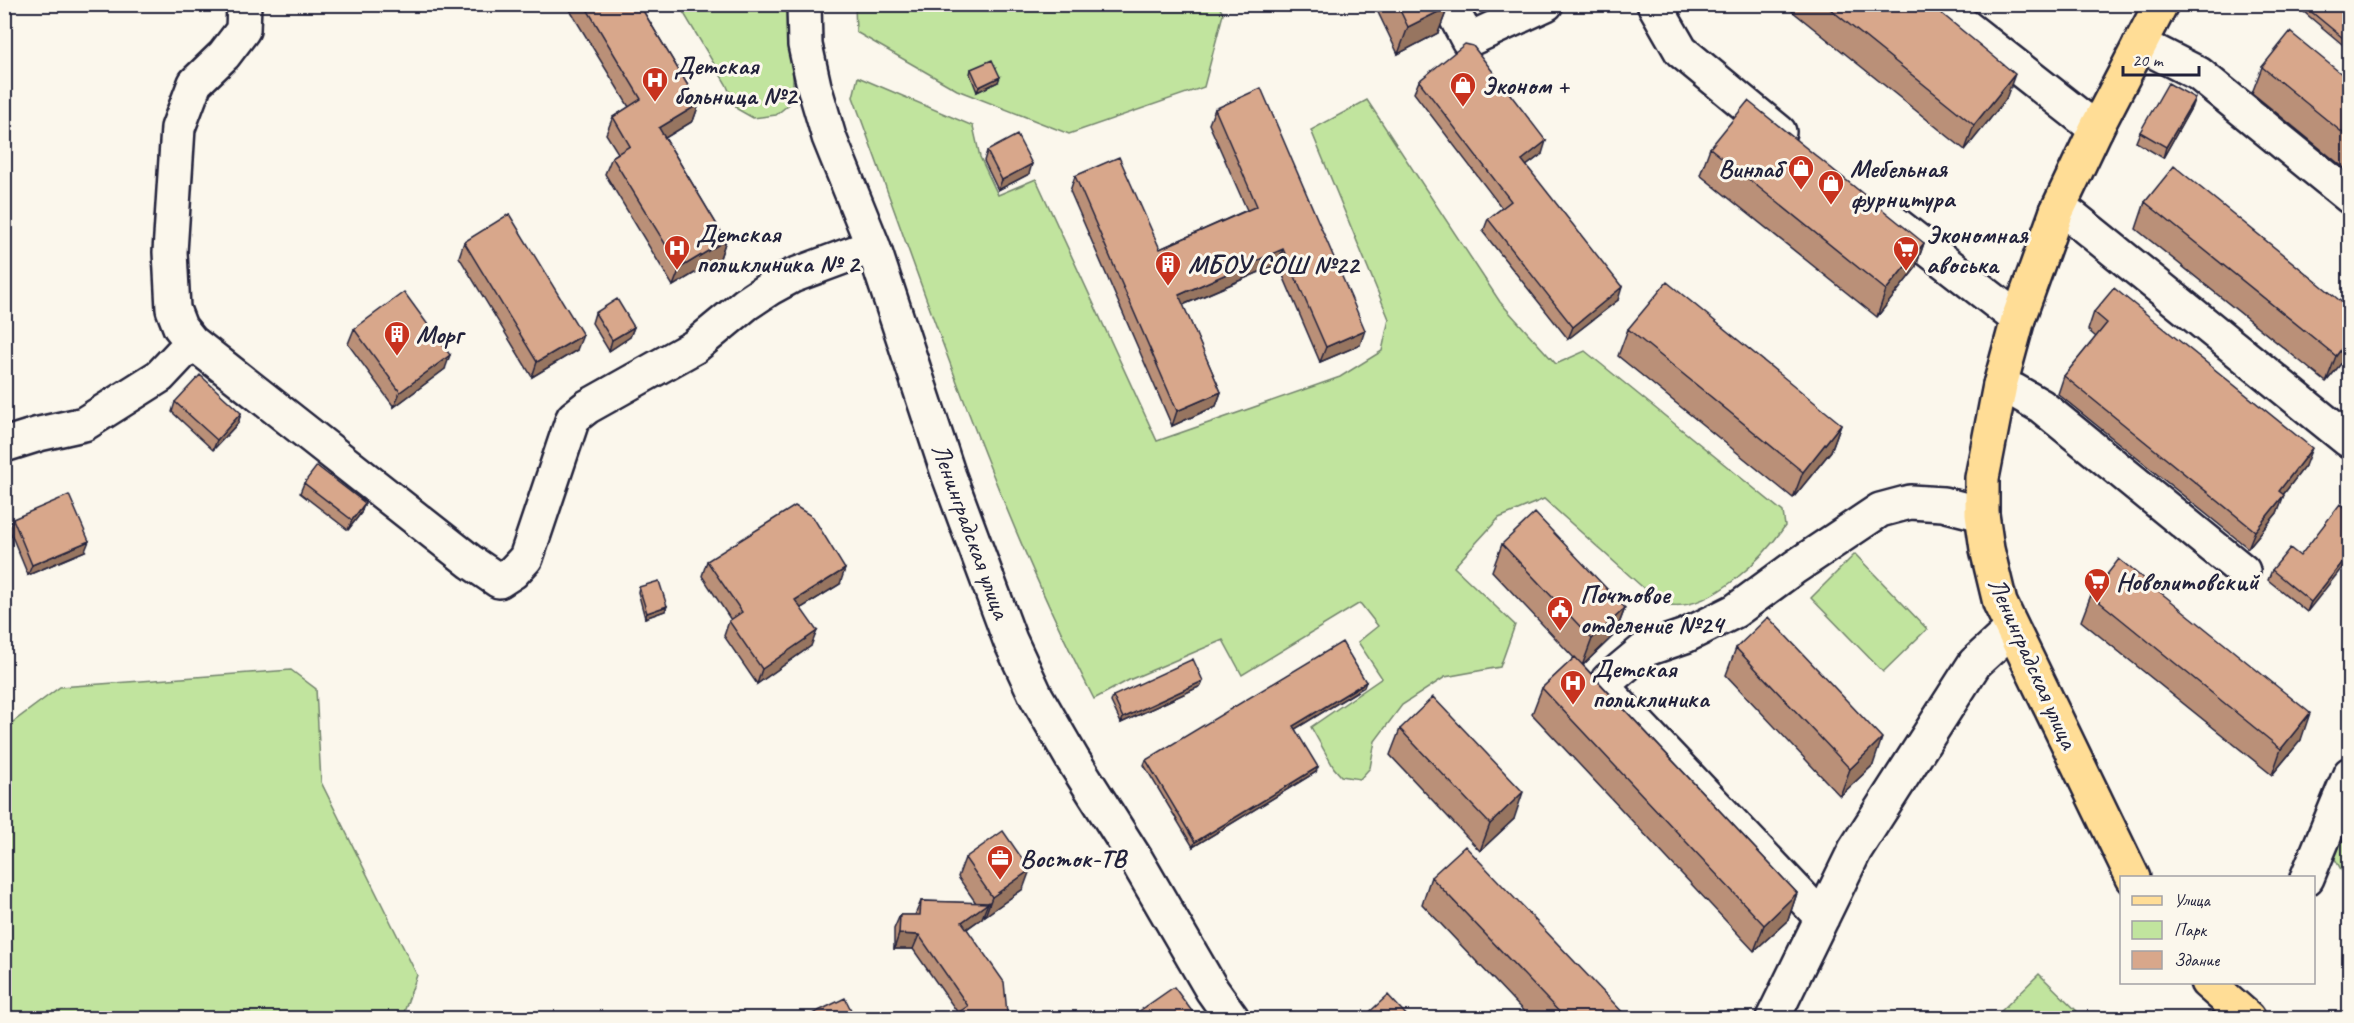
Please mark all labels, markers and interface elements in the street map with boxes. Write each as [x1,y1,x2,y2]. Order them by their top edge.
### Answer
scale bar [2123,39,2200,77]
place label: Детская больница №2 [674,49,798,112]
text: 20 m [2132,49,2165,71]
hospital icon: Детская больница №2 [640,65,670,103]
place label: Эконом + [1482,69,1570,102]
shop icon: Эконом + [1448,70,1478,108]
place label: Винлаб [1718,152,1787,185]
place label: Мебельная фурнитура [1850,152,1957,215]
shop icon: Винлаб [1786,153,1816,191]
shop icon: Мебельная фурнитура [1816,168,1846,206]
place label: Детская поликлиника № 2 [696,217,861,280]
place label: Экономная авоська [1926,218,2029,281]
hospital icon: Детская поликлиника № 2 [662,233,692,271]
supermarket icon: Экономная авоська [1891,234,1921,272]
place label: МБОУ СОШ №22 [1188,248,1361,281]
building icon: МБОУ СОШ №22 [1153,249,1183,287]
place label: Морг [416,318,466,351]
building icon: Морг [382,319,412,357]
street label: Ленинградская улица [924,439,1019,625]
place label: Новолитовский [2116,565,2260,598]
supermarket icon: Новолитовский [2082,566,2112,604]
street label: Ленинградская улица [1981,572,2086,755]
place label: Почтовое отделение №24 [1580,578,1726,641]
public building icon: Почтовое отделение №24 [1545,594,1575,632]
place label: Детская поликлиника [1592,652,1710,715]
hospital icon: Детская поликлиника [1558,668,1588,706]
place label: Восток-ТВ [1020,842,1129,875]
office icon: Восток-ТВ [985,843,1015,881]
legend [2120,876,2315,984]
text: Улица [2174,889,2211,911]
text: Парк [2174,919,2208,941]
text: Здание [2174,949,2220,971]

